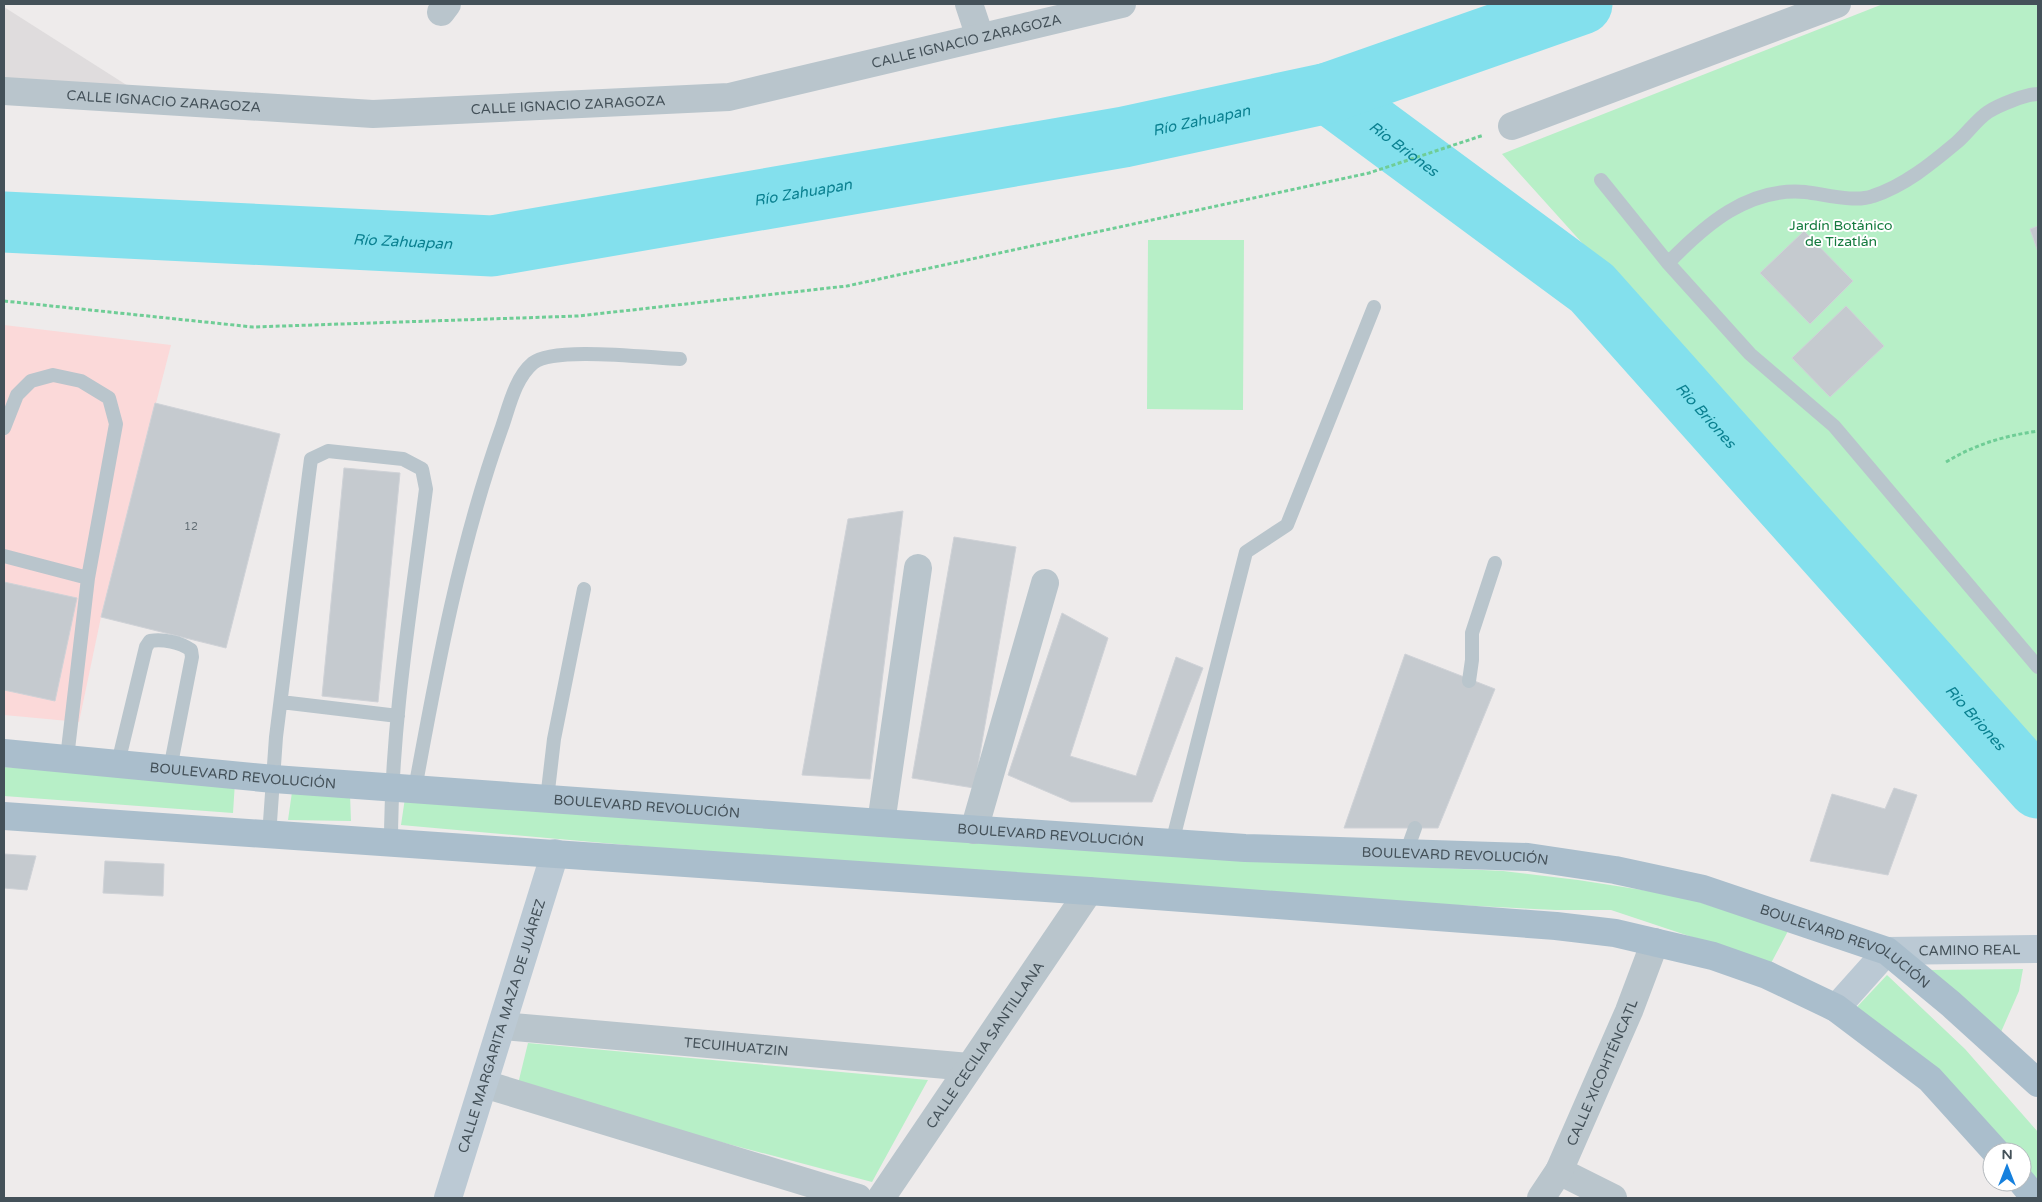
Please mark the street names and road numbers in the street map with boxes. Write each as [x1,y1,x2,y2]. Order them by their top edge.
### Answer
street label: CALLE IGNACIO ZARAGOZA [870,11,1063,72]
street label: CALLE IGNACIO ZARAGOZA [66,87,261,116]
street label: CALLE IGNACIO ZARAGOZA [470,92,666,118]
street label: BOULEVARD REVOLUCIÓN [149,759,337,792]
street label: BOULEVARD REVOLUCIÓN [553,791,741,822]
street label: BOULEVARD REVOLUCIÓN [957,820,1145,850]
street label: BOULEVARD REVOLUCIÓN [1361,844,1550,869]
street label: CALLE MARGARITA MAZA DE JUÁREZ [454,897,549,1155]
street label: BOULEVARD REVOLUCIÓN [1758,901,1933,992]
street label: CAMINO REAL [1919,941,2020,960]
street label: CALLE CECILIA SANTILLANA [923,958,1048,1132]
street label: CALLE XICOHTÉNCATL [1563,997,1642,1149]
street label: TECUIHUATZIN [683,1034,789,1060]

